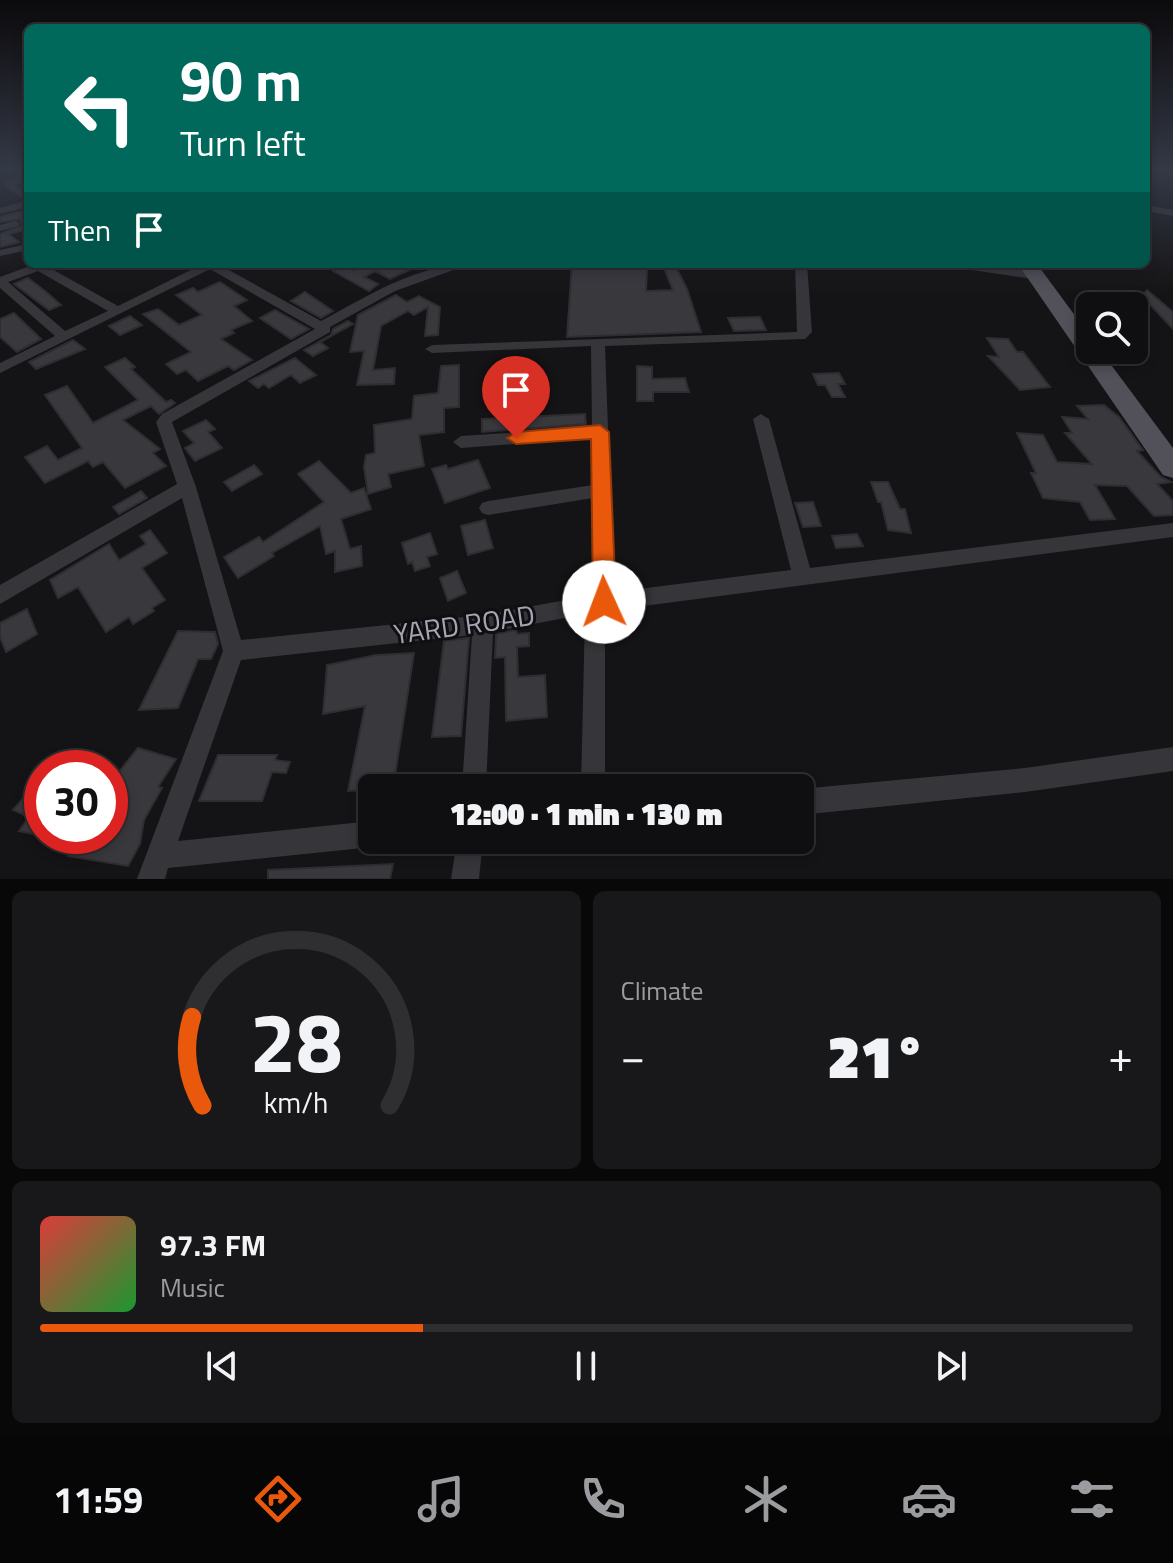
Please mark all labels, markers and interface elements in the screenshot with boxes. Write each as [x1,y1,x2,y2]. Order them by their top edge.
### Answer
text: 90 m [180,38,302,123]
icon: left [48,56,152,160]
text: Turn left [180,115,306,170]
text: Then [48,207,111,253]
icon: arrive [127,208,171,252]
map controls [1076,292,1148,364]
button: search [1076,292,1148,364]
pin [482,356,550,438]
icon: arrive [494,368,538,412]
position arrow [562,560,646,644]
street label: YARD ROAD [391,593,537,655]
speed limit sign: 30 [24,750,128,854]
text: 12:00 · 1 min · 130 m [450,791,722,837]
text: Climate [621,971,703,1010]
text: 28 [250,978,343,1104]
text: 21° [827,1010,926,1101]
text: − [621,1022,645,1089]
text: + [1108,1022,1133,1089]
text: km/h [264,1081,329,1124]
text: 97.3 FM [160,1222,266,1268]
text: Music [160,1268,225,1307]
icon: previous [200,1344,244,1388]
icon: pause [564,1344,608,1388]
icon: next [929,1344,973,1388]
icon: directions [250,1471,306,1527]
icon: music [413,1471,469,1527]
icon: phone [575,1471,631,1527]
icon: climate [738,1471,794,1527]
icon: car [901,1471,957,1527]
icon: filters [1064,1471,1120,1527]
text: 11:59 [53,1472,143,1527]

